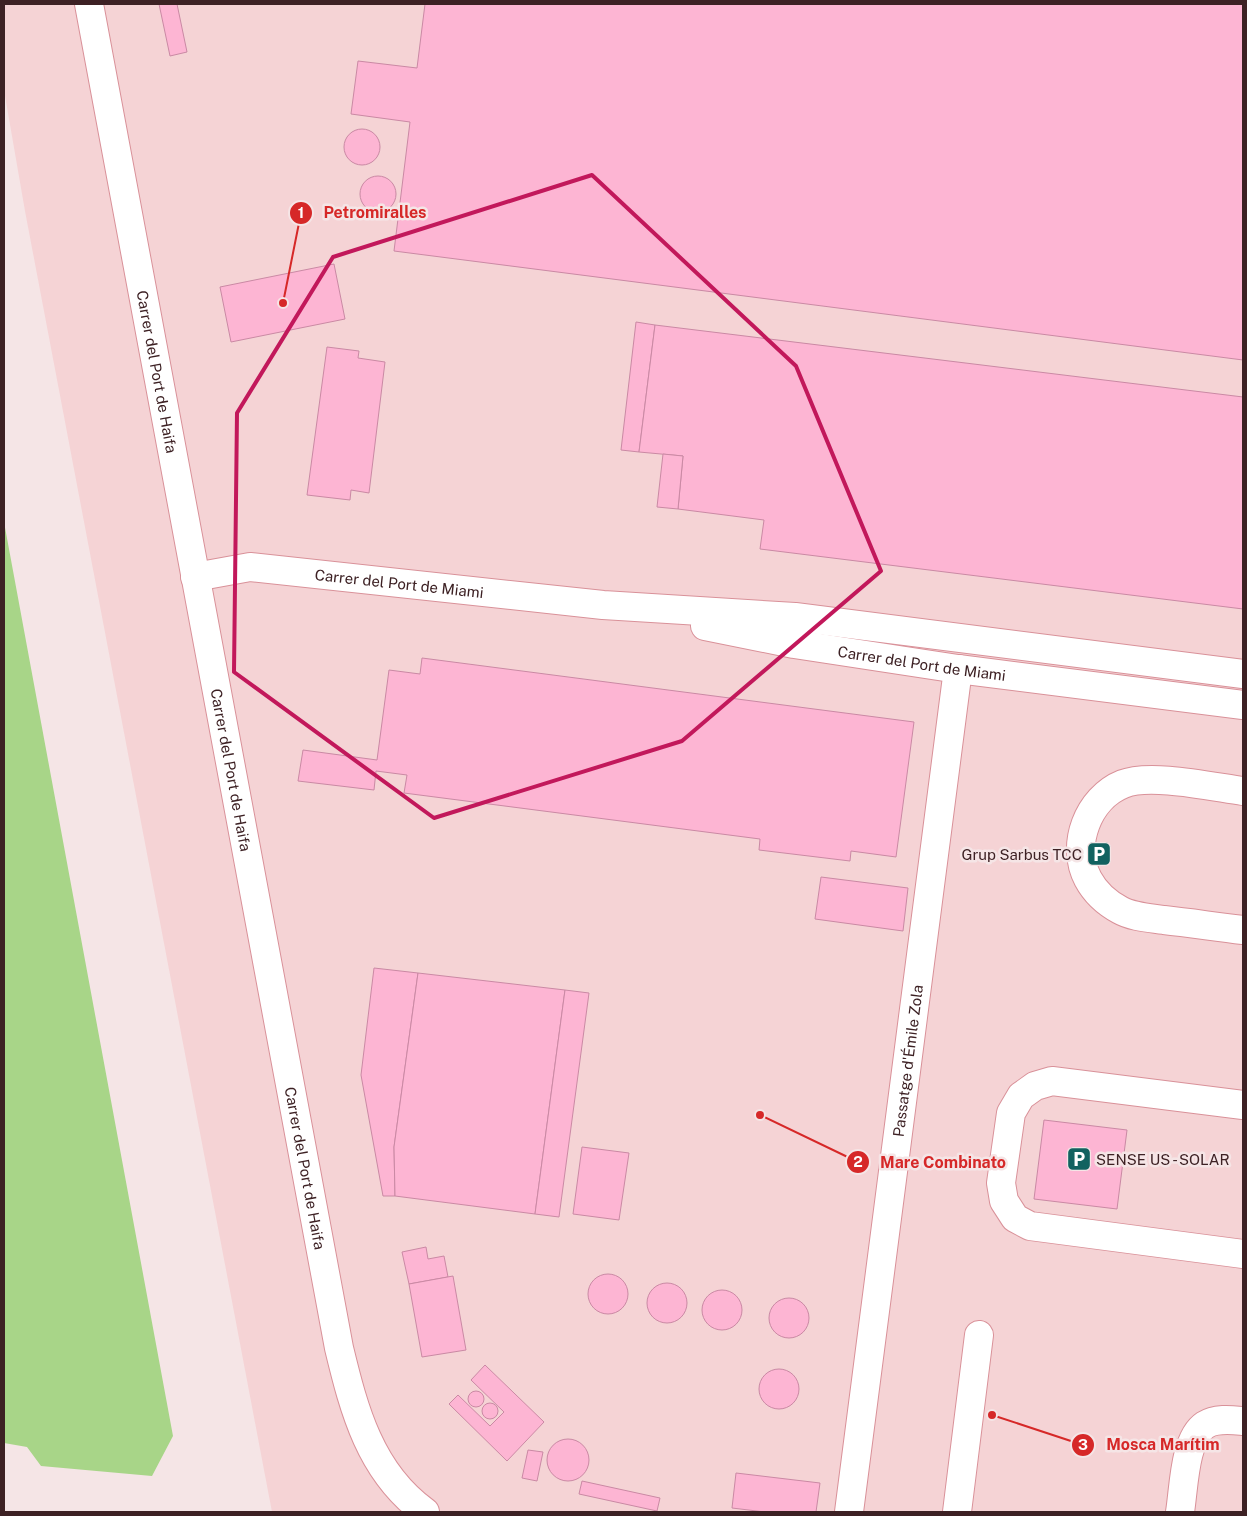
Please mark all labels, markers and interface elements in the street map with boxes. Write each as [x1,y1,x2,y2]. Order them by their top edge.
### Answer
callout: Petromiralles [288,197,436,228]
text: Petromiralles [323,203,427,222]
text: 1 [298,204,304,221]
street label: Carrer del Port de Haifa [134,289,181,454]
street label: Carrer del Port de Miami [314,566,484,601]
street label: Carrer del Port de Miami [837,642,1007,683]
street label: Carrer del Port de Haifa [208,687,255,853]
parking icon: Grup Sarbus TCC [1086,841,1112,867]
place label: Grup Sarbus TCC [961,846,1082,863]
street label: Passatge d'Émile Zola [889,984,926,1138]
street label: Carrer del Port de Haifa [282,1085,329,1251]
parking icon: SENSE US - SOLAR [1066,1146,1092,1172]
callout: Mare Combinato [845,1147,1016,1178]
place label: SENSE US - SOLAR [1096,1151,1230,1168]
text: 2 [853,1153,863,1170]
text: Mare Combinato [880,1153,1006,1172]
callout: Mosca Marítim [1071,1429,1229,1460]
text: Mosca Marítim [1106,1435,1220,1454]
text: 3 [1078,1436,1088,1453]

